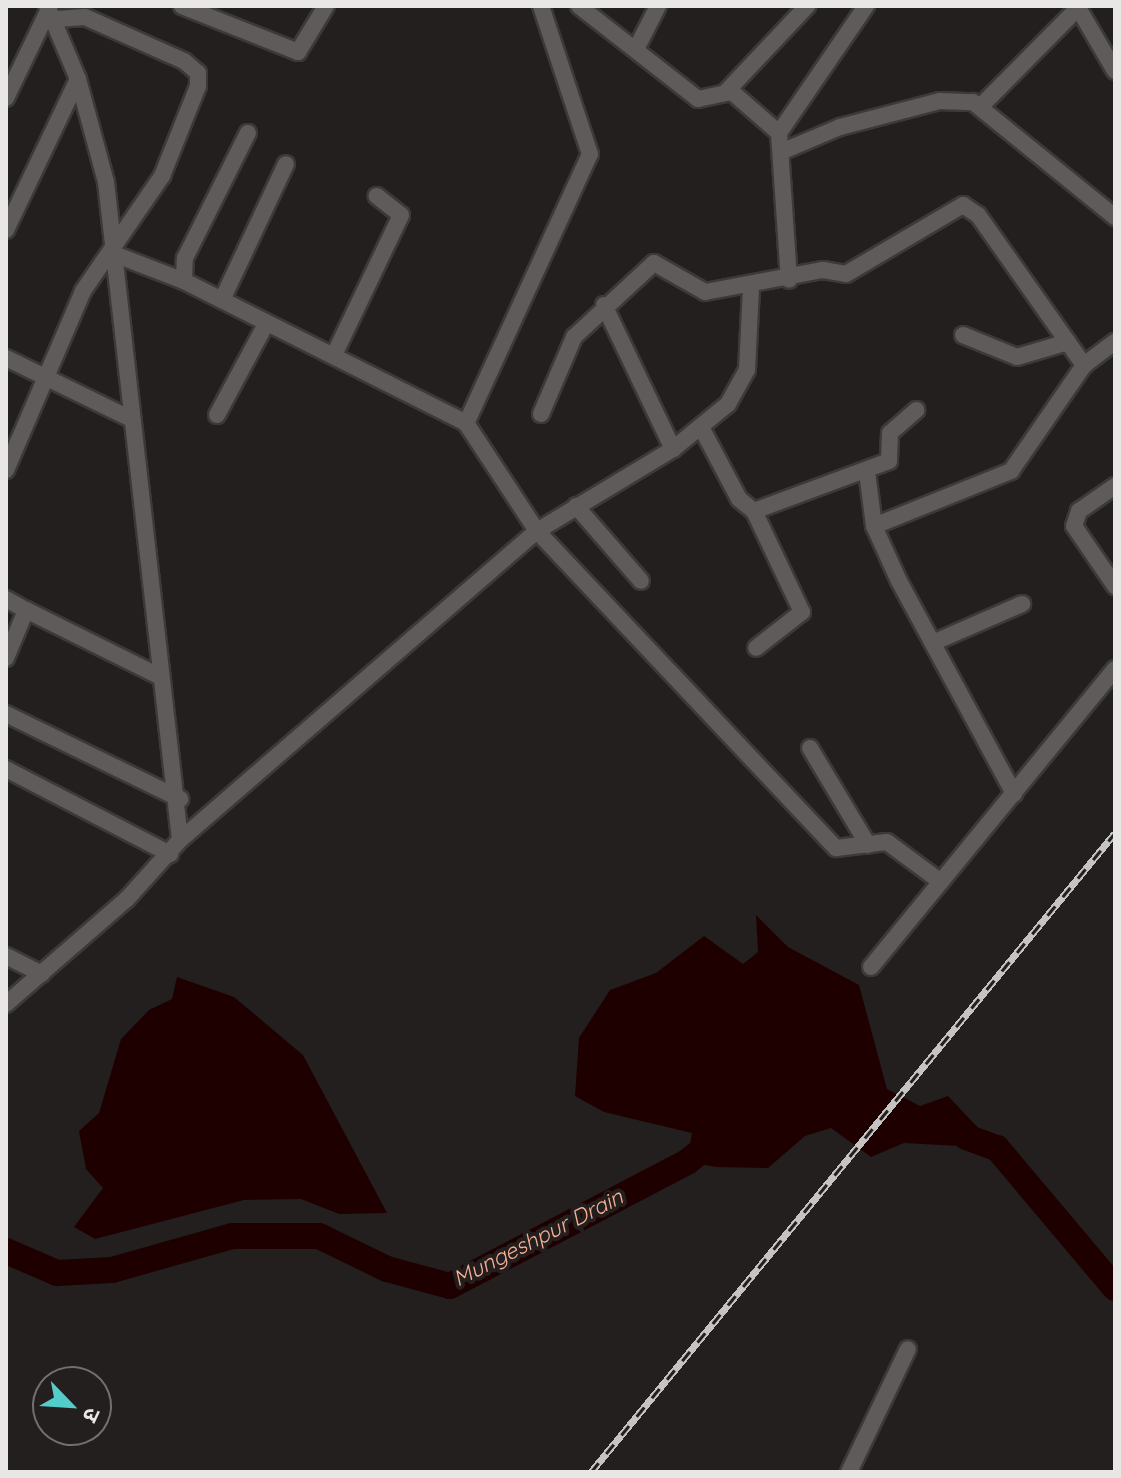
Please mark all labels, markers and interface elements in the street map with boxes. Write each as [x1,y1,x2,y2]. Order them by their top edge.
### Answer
water label: Mungeshpur Drain [449,1184,627,1292]
north arrow [32,1366,112,1446]
text: उ [77,1404,107,1427]

